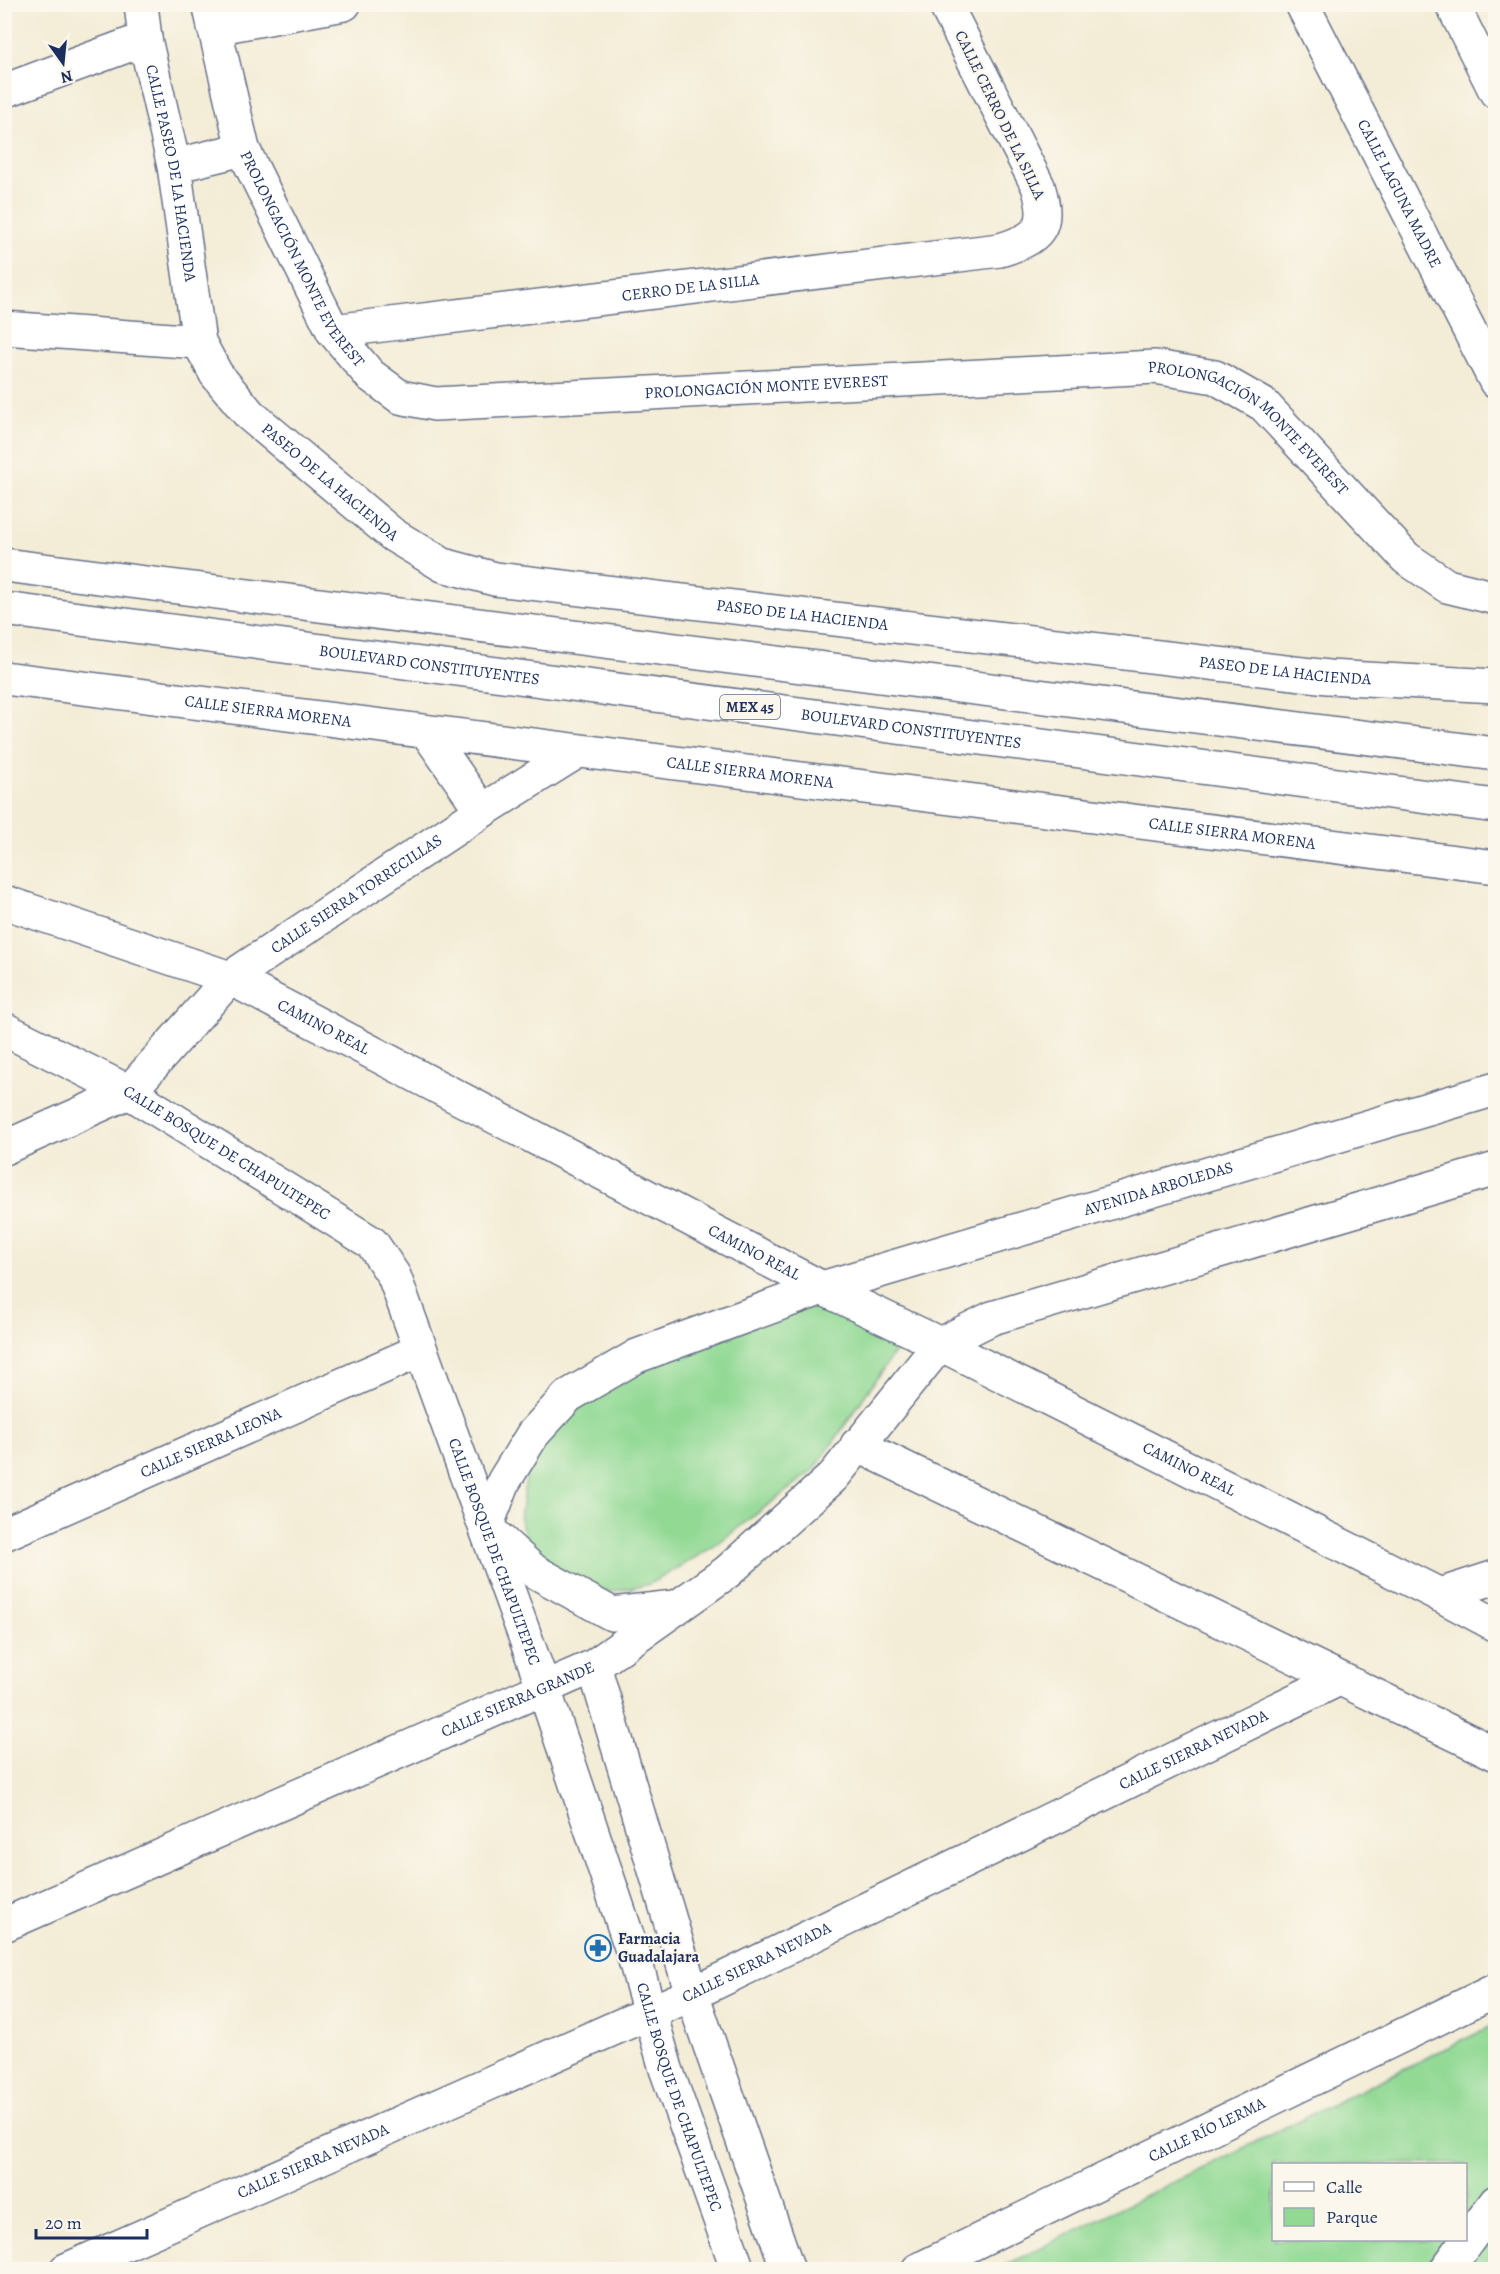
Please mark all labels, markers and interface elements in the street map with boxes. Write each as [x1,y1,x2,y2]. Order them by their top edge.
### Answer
street label: CALLE CERRO DE LA SILLA [949,27,1051,204]
north arrow [33,33,93,93]
street label: CALLE PASEO DE LA HACIENDA [140,62,201,284]
text: N [58,64,75,89]
street label: CALLE LAGUNA MADRE [1352,115,1447,272]
street label: PROLONGACIÓN MONTE EVEREST [235,147,370,372]
street label: CERRO DE LA SILLA [621,268,761,307]
street label: PROLONGACIÓN MONTE EVEREST [1147,356,1353,500]
street label: PROLONGACIÓN MONTE EVEREST [644,370,889,404]
street label: PASEO DE LA HACIENDA [257,418,404,546]
street label: PASEO DE LA HACIENDA [715,594,890,636]
street label: BOULEVARD CONSTITUYENTES [318,640,541,691]
street label: PASEO DE LA HACIENDA [1198,651,1372,690]
street label: CALLE SIERRA MORENA [183,690,353,733]
road number: MEX 45 [720,695,780,719]
street label: BOULEVARD CONSTITUYENTES [800,703,1023,754]
street label: CALLE SIERRA MORENA [665,751,835,794]
street label: CALLE SIERRA MORENA [1148,812,1317,855]
street label: CALLE SIERRA TORRECILLAS [266,829,447,959]
street label: CAMINO REAL [274,994,374,1061]
street label: CALLE BOSQUE DE CHAPULTEPEC [120,1080,334,1225]
street label: AVENIDA ARBOLEDAS [1080,1156,1236,1221]
street label: CAMINO REAL [704,1219,805,1286]
street label: CALLE SIERRA LEONA [137,1402,285,1484]
street label: CALLE BOSQUE DE CHAPULTEPEC [443,1435,546,1668]
street label: CAMINO REAL [1139,1436,1240,1502]
street label: CALLE SIERRA GRANDE [437,1656,598,1743]
street label: CALLE SIERRA NEVADA [1115,1704,1272,1795]
street label: CALLE SIERRA NEVADA [679,1917,835,2008]
place label: Farmacia Guadalajara [618,1928,699,1968]
pharmacy icon: Farmacia Guadalajara [583,1933,613,1963]
street label: CALLE BOSQUE DE CHAPULTEPEC [631,1980,727,2215]
street label: CALLE RÍO LERMA [1145,2092,1270,2168]
street label: CALLE SIERRA NEVADA [234,2118,393,2204]
legend [1272,2163,1467,2241]
text: Calle [1326,2175,1363,2199]
scale bar [36,2202,147,2240]
text: Parque [1326,2205,1378,2229]
text: 20 m [45,2211,82,2235]

